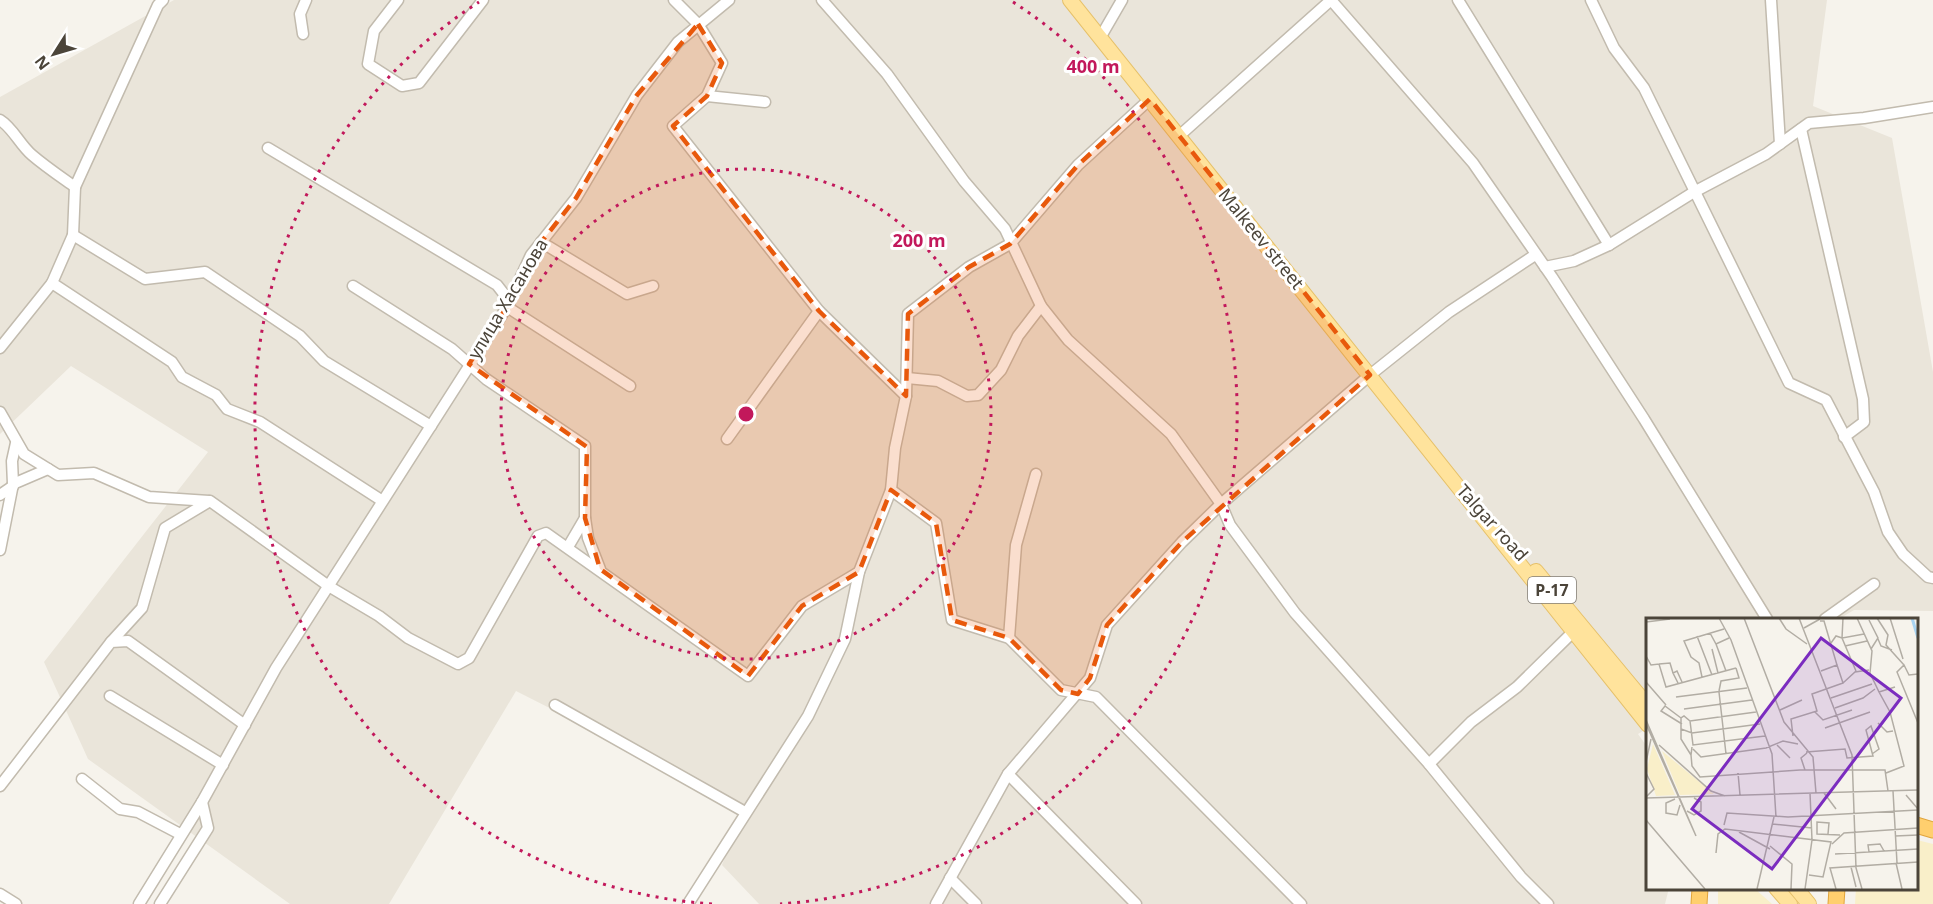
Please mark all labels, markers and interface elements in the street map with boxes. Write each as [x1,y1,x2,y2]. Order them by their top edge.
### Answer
north arrow [24,24,84,84]
text: N [29,51,55,75]
text: 400 m [1066,54,1120,78]
street label: Malkeev street [1214,183,1310,294]
text: 200 m [892,228,946,252]
street label: улица Хасанова [462,234,553,363]
centre of rings [736,404,756,424]
street label: Talgar road [1452,479,1534,566]
road number: P-17 [1528,577,1576,603]
inset map [1646,618,1918,889]

